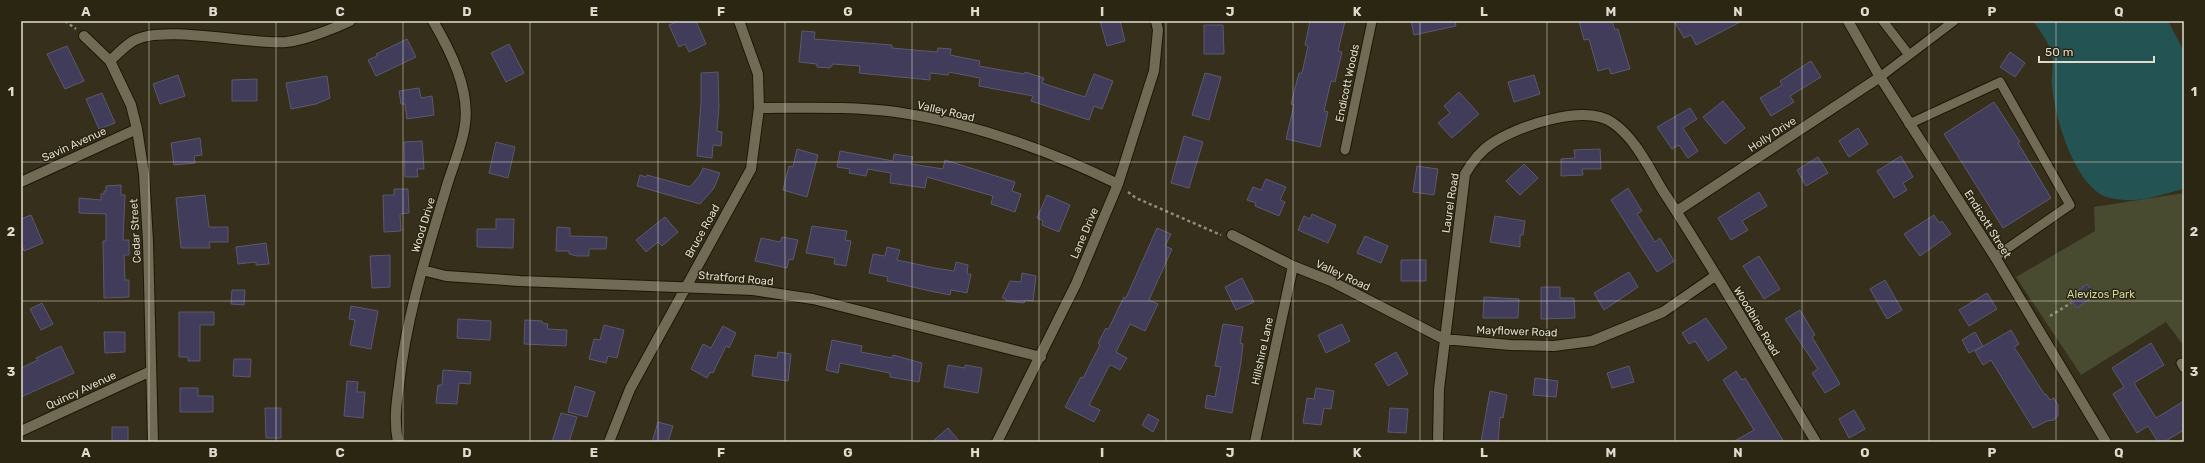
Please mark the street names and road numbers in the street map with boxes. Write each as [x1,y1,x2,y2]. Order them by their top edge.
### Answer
street label: Endicott Woods [1333,43,1362,123]
street label: Valley Road [916,99,976,124]
street label: Holly Drive [1746,114,1799,155]
street label: Savin Avenue [40,124,108,164]
street label: Laurel Road [1439,172,1462,234]
street label: Endicott Street [1961,188,2014,261]
street label: Wood Drive [409,196,438,254]
street label: Cedar Street [127,198,144,264]
street label: Bruce Road [682,202,722,260]
street label: Lane Drive [1068,206,1101,261]
street label: Valley Road [1314,257,1372,294]
street label: Stratford Road [698,269,774,288]
street label: Woodbine Road [1731,284,1782,358]
street label: Hillshire Lane [1249,316,1276,386]
street label: Mayflower Road [1476,324,1558,339]
street label: Quincy Avenue [44,368,118,412]

